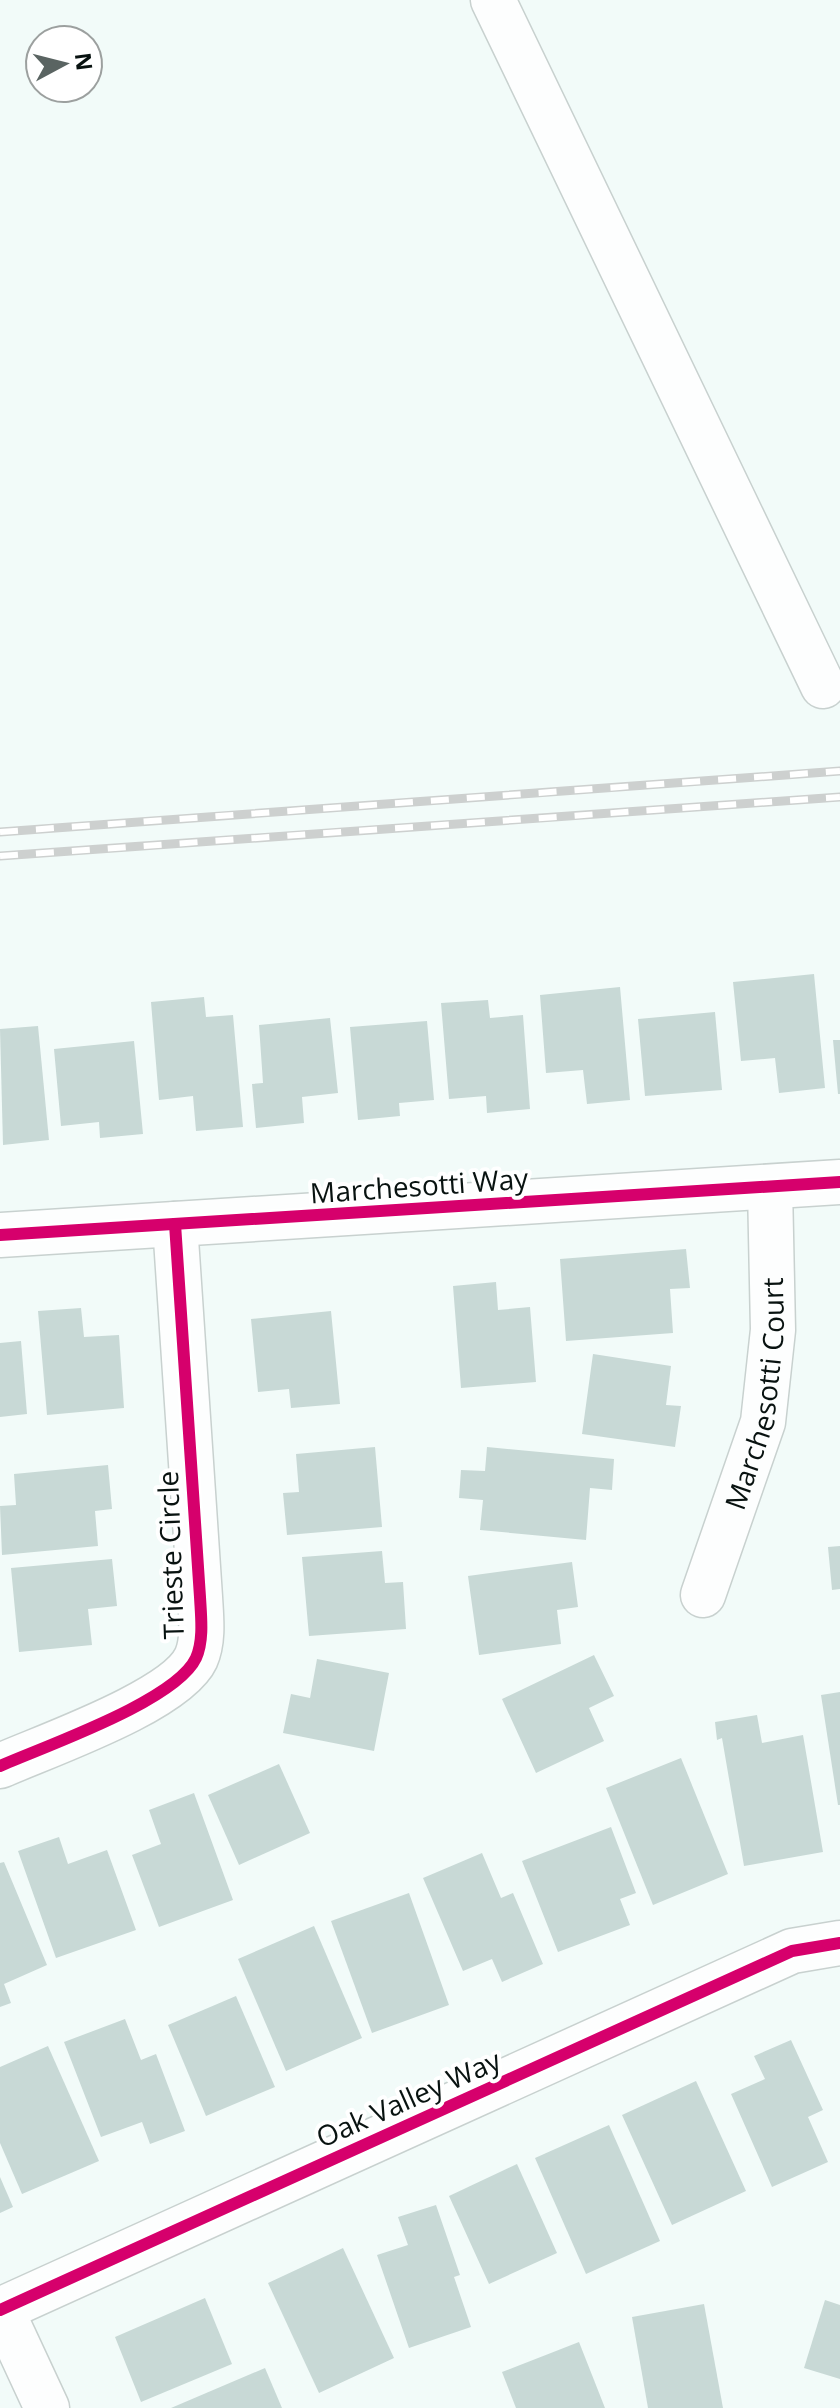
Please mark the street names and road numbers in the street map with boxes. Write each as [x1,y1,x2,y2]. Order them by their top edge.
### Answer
street label: Marchesotti Way [309,1158,530,1212]
street label: Marchesotti Court [715,1277,792,1514]
street label: Trieste Circle [148,1470,192,1640]
street label: Oak Valley Way [310,2040,507,2156]

